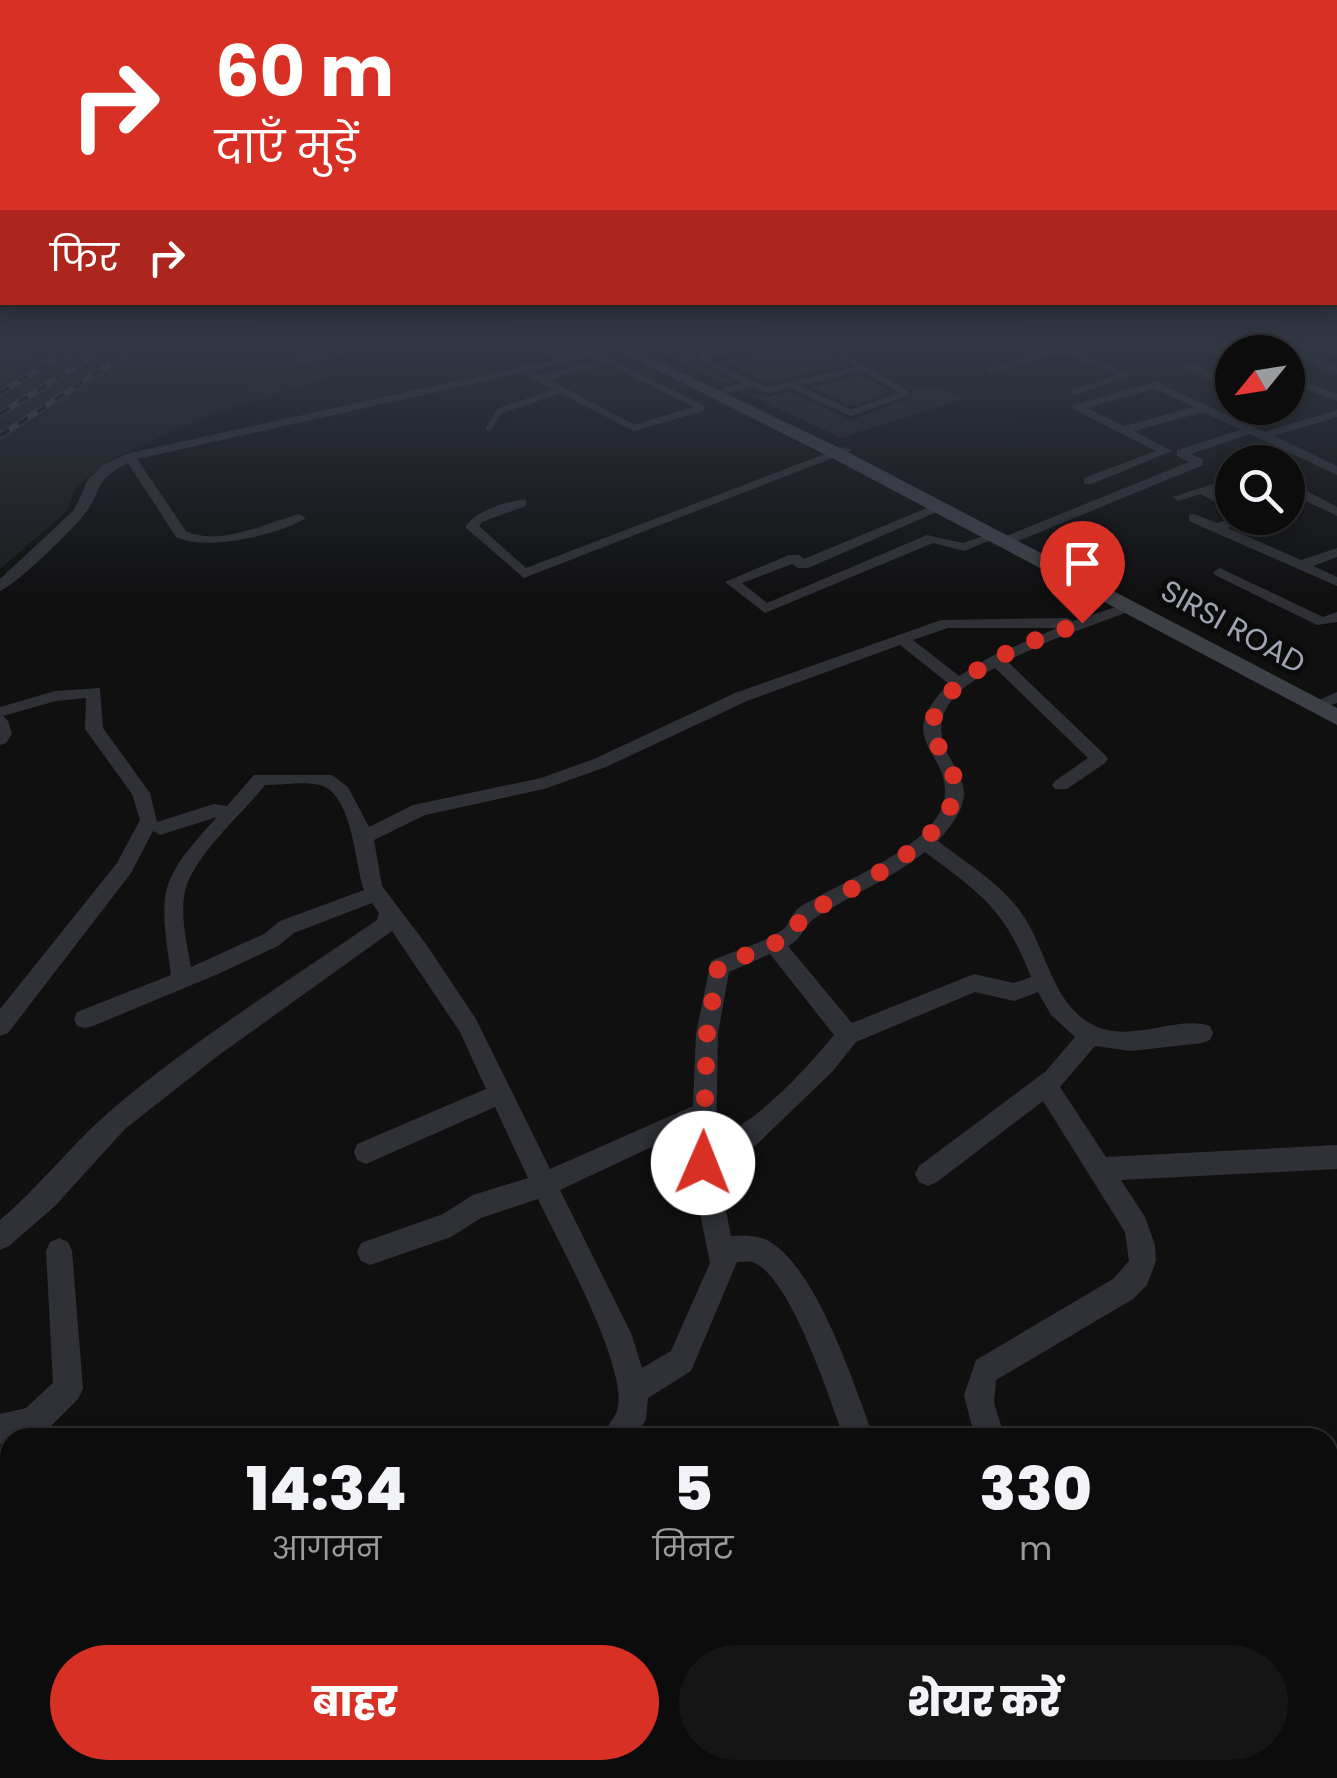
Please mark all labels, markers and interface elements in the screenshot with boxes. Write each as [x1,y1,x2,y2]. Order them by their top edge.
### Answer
text: 60 m [215,22,394,121]
icon: right [50,40,180,170]
text: दाएँ मुड़ें [215,116,358,179]
icon: right [139,230,194,285]
text: फिर [50,231,119,284]
north arrow [1215,335,1305,425]
map controls [1215,335,1305,535]
button: search [1215,445,1305,535]
pin [1040,521,1125,624]
icon: arrive [1055,536,1110,591]
street label: SIRSI ROAD [1153,569,1313,684]
position arrow [651,1111,755,1215]
text: 14:34 [246,1447,407,1531]
text: 5 [673,1447,713,1531]
text: 330 [979,1447,1092,1531]
text: आगमन [271,1526,381,1571]
text: मिनट [653,1526,733,1571]
text: m [1019,1526,1052,1571]
button: बाहर [50,1645,659,1760]
button: शेयर करें [679,1645,1288,1760]

